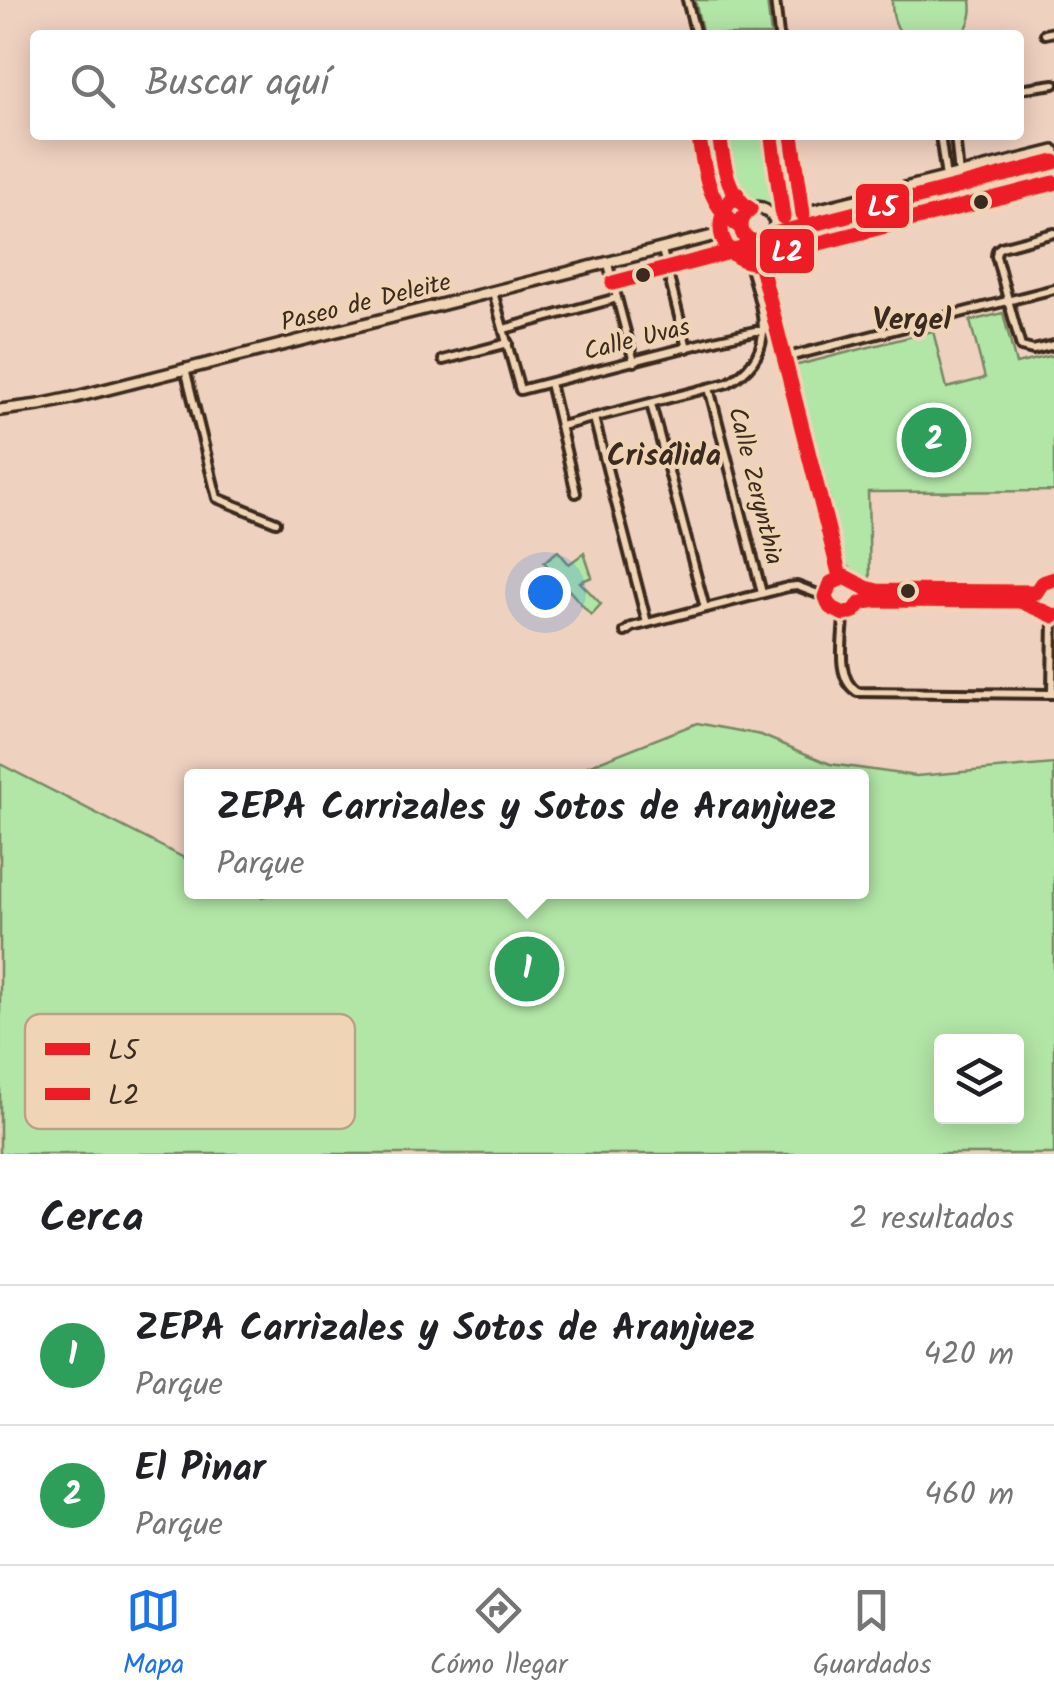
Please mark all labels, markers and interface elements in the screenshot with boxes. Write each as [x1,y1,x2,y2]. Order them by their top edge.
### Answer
search box [30,30,1024,140]
text: Buscar aquí [145,55,329,115]
icon: search [65,58,120,113]
line badge: L5 [854,182,911,230]
text: L5 [867,186,900,231]
unlabelled marker [971,192,991,212]
line badge: L2 [758,227,816,275]
text: L2 [771,231,803,276]
street label: Paseo de Deleite [277,263,455,343]
unlabelled marker [633,265,653,285]
district label: Vergel [873,297,951,345]
street label: Calle Uvas [580,307,695,372]
pin: 2 [902,402,966,478]
street label: Calle Zerynthia [716,403,794,569]
district label: Crisálida [607,433,721,481]
your location [520,567,571,618]
unlabelled marker [898,581,918,601]
popup [184,769,869,899]
text: ZEPA Carrizales y Sotos de Aranjuez [216,779,837,839]
text: Parque [216,839,304,890]
pin: 1 [494,932,560,1006]
legend [25,1014,355,1129]
text: L5 [108,1029,140,1074]
map controls [934,1034,1024,1124]
button: layers [934,1034,1024,1124]
text: L2 [108,1074,140,1119]
text: Cerca [40,1186,144,1253]
text: 2 resultados [849,1194,1014,1245]
text: ZEPA Carrizales y Sotos de Aranjuez [135,1300,755,1360]
text: 1 [68,1330,77,1381]
text: 420 m [923,1330,1014,1381]
text: Parque [135,1360,223,1411]
text: El Pinar [135,1440,266,1500]
text: 2 [63,1470,82,1521]
text: 460 m [924,1470,1014,1521]
text: Parque [135,1500,223,1551]
tab: Mapa [123,1583,184,1688]
tab: Cómo llegar [430,1583,567,1688]
tab: Guardados [813,1583,931,1688]

